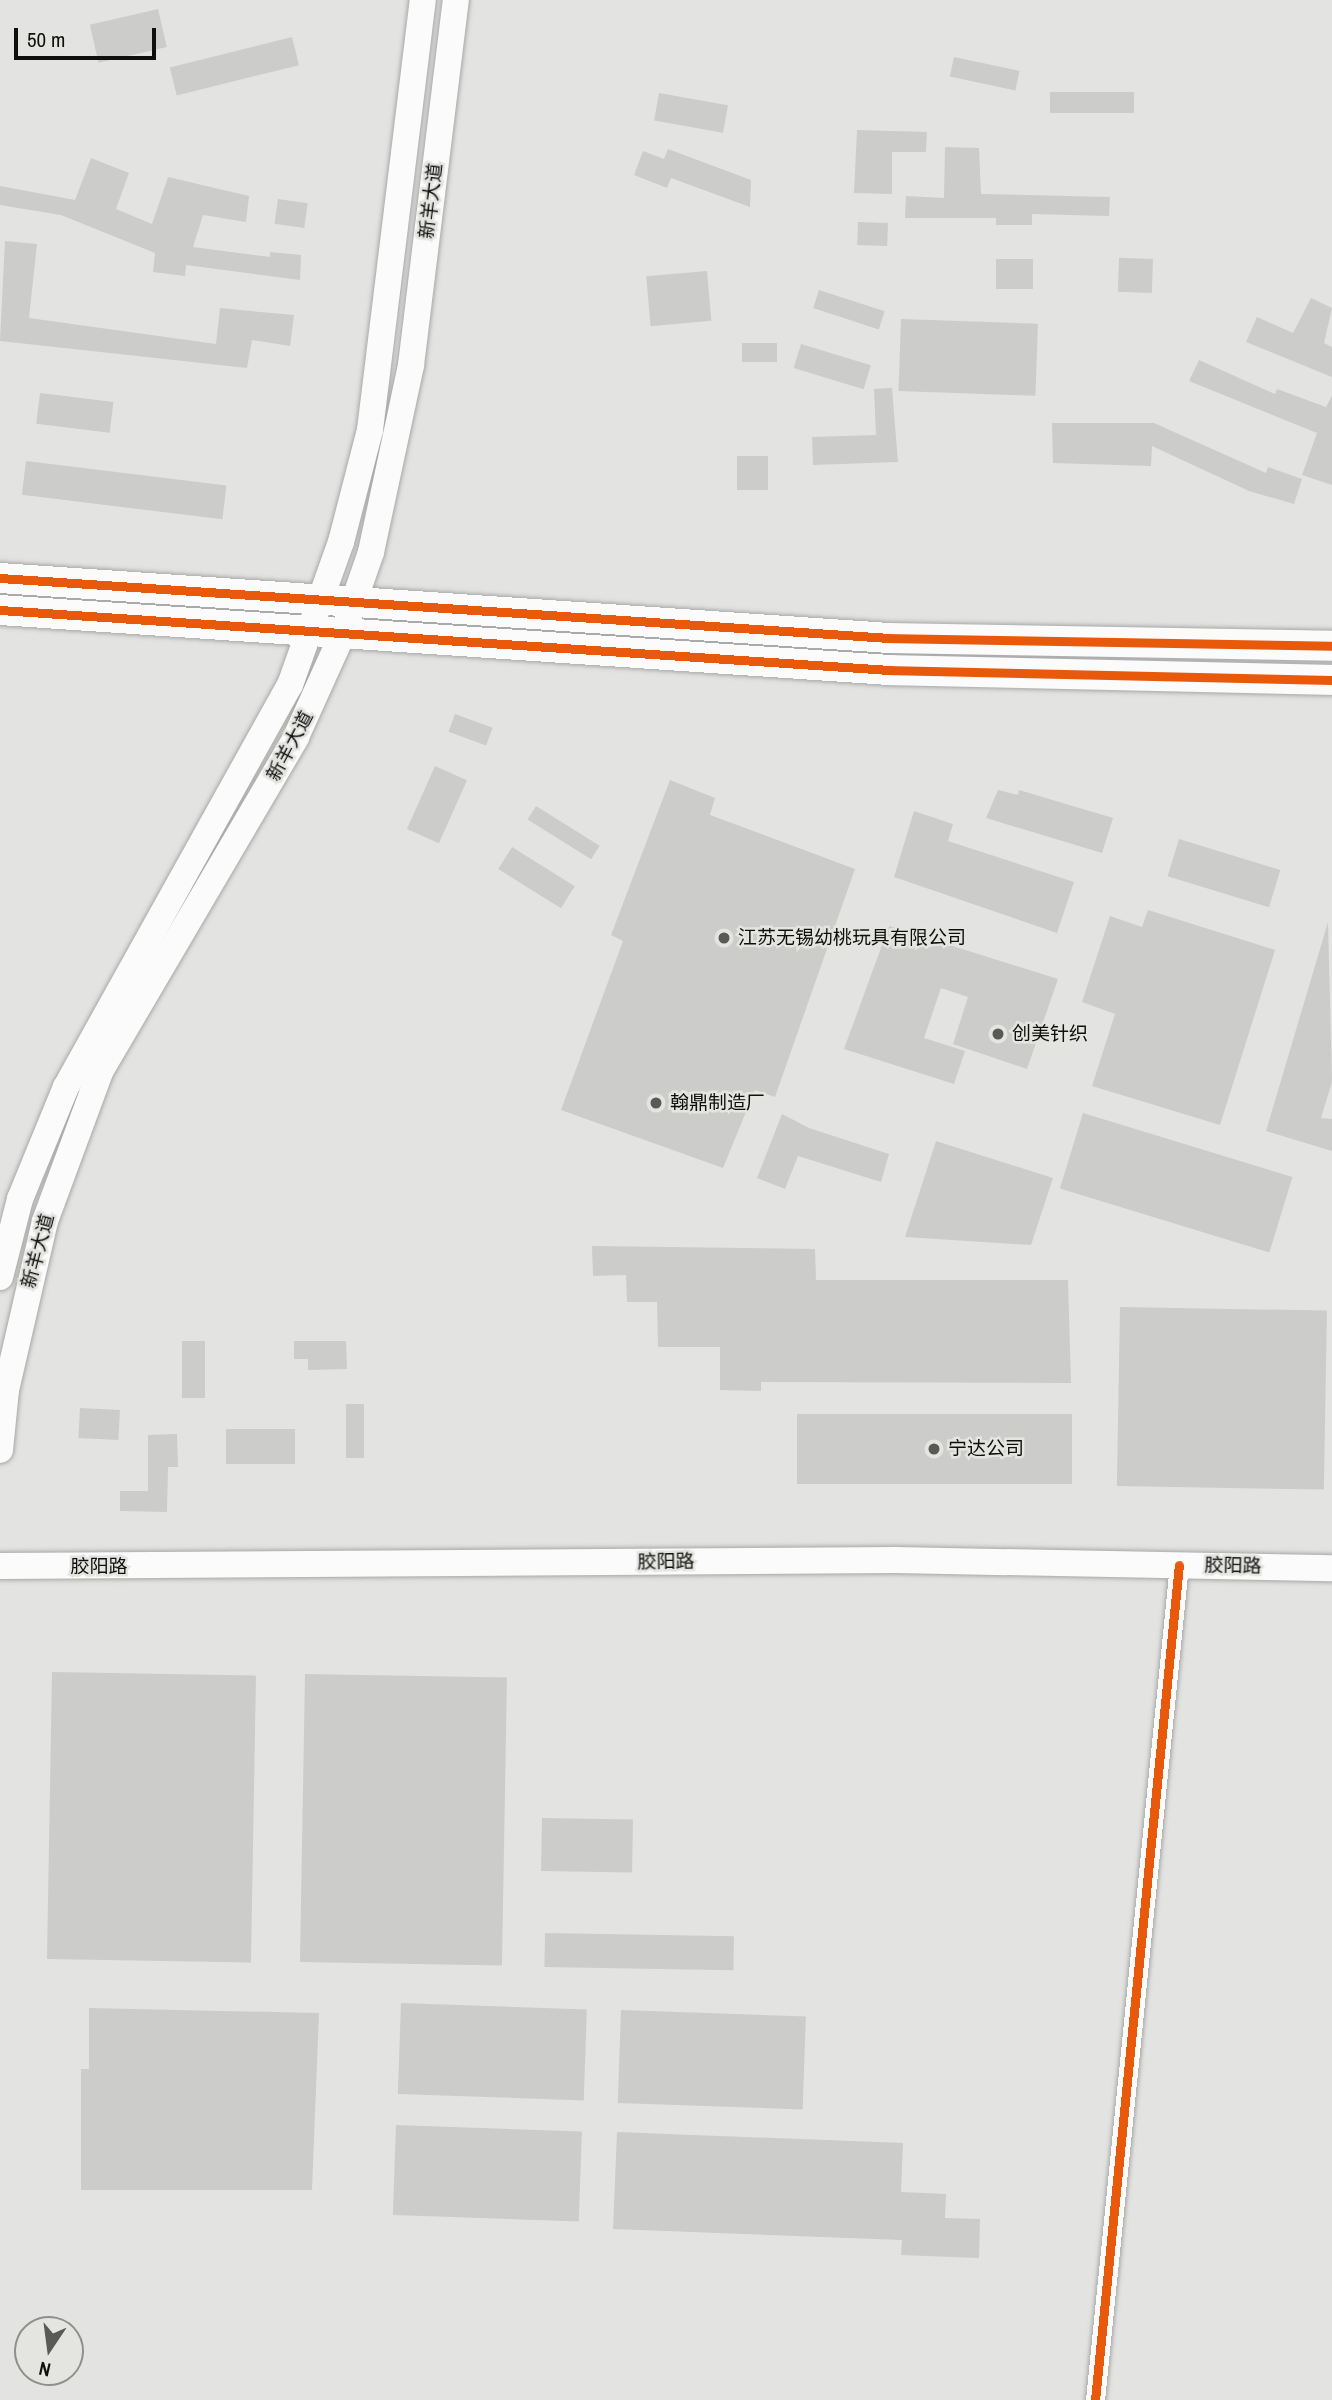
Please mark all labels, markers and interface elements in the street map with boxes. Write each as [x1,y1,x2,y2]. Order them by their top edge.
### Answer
scale bar [18,14,159,58]
text: 50 m [27,25,65,54]
street label: 新羊大道 [415,162,447,240]
street label: 新羊大道 [262,707,318,785]
place label: 江苏无锡幼桃玩具有限公司 [738,927,966,949]
marker: 江苏无锡幼桃玩具有限公司 [716,930,732,946]
place label: 创美针织 [1012,1023,1088,1045]
marker: 创美针织 [990,1026,1006,1042]
place label: 翰鼎制造厂 [670,1092,765,1114]
marker: 翰鼎制造厂 [648,1095,664,1111]
street label: 新羊大道 [17,1211,59,1291]
place label: 宁达公司 [948,1438,1024,1460]
marker: 宁达公司 [926,1441,942,1457]
street label: 胶阳路 [637,1550,695,1574]
street label: 胶阳路 [1204,1554,1262,1578]
street label: 胶阳路 [71,1556,127,1578]
north arrow [14,2316,84,2386]
text: N [36,2356,53,2383]

